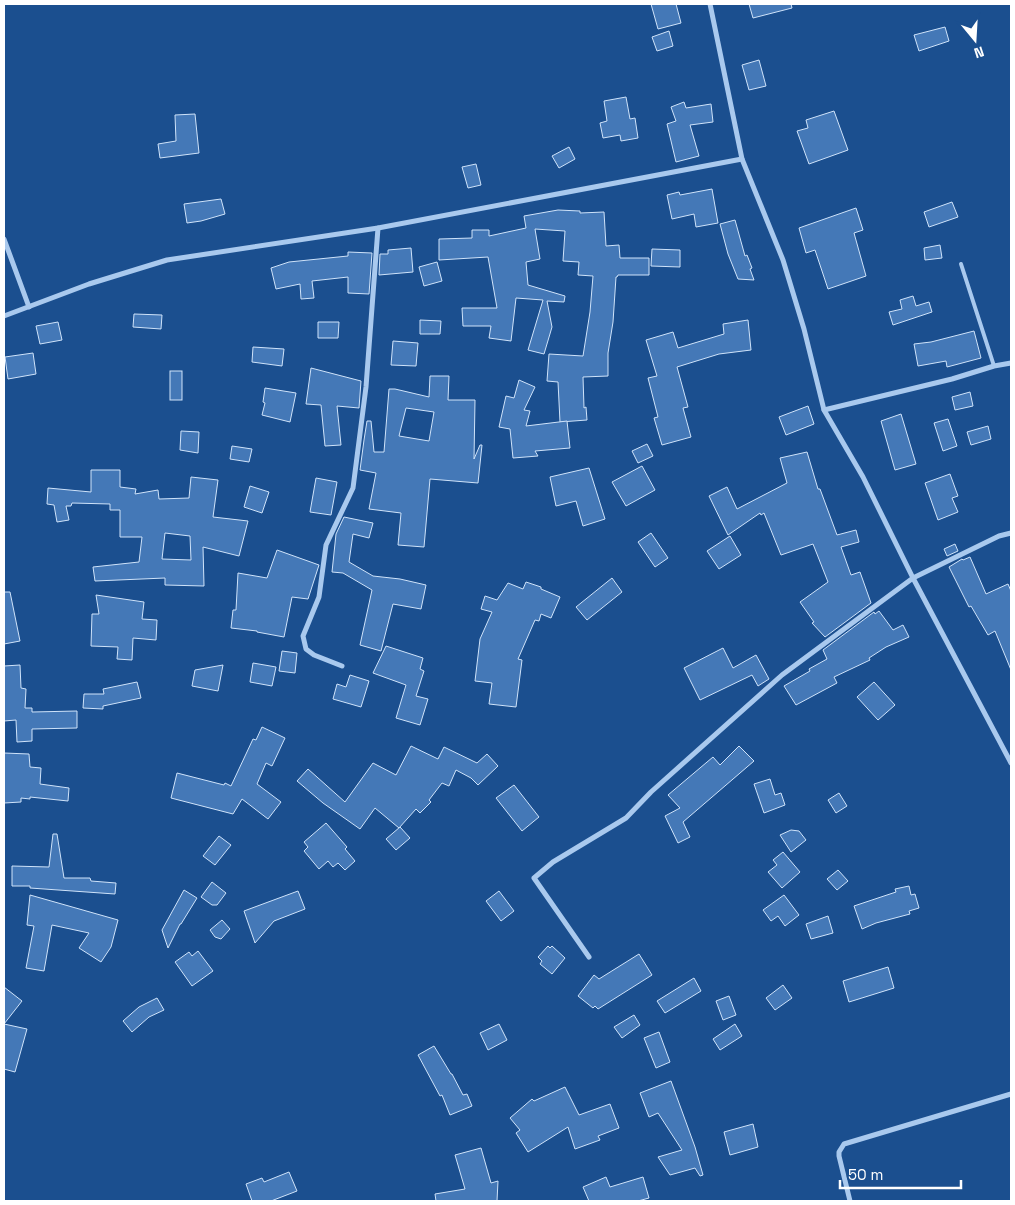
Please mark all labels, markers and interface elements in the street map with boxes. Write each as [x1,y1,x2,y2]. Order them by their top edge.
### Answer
north arrow [950,15,1000,65]
text: N [972,42,986,62]
scale bar [840,1158,961,1190]
text: 50 m [848,1165,883,1184]

